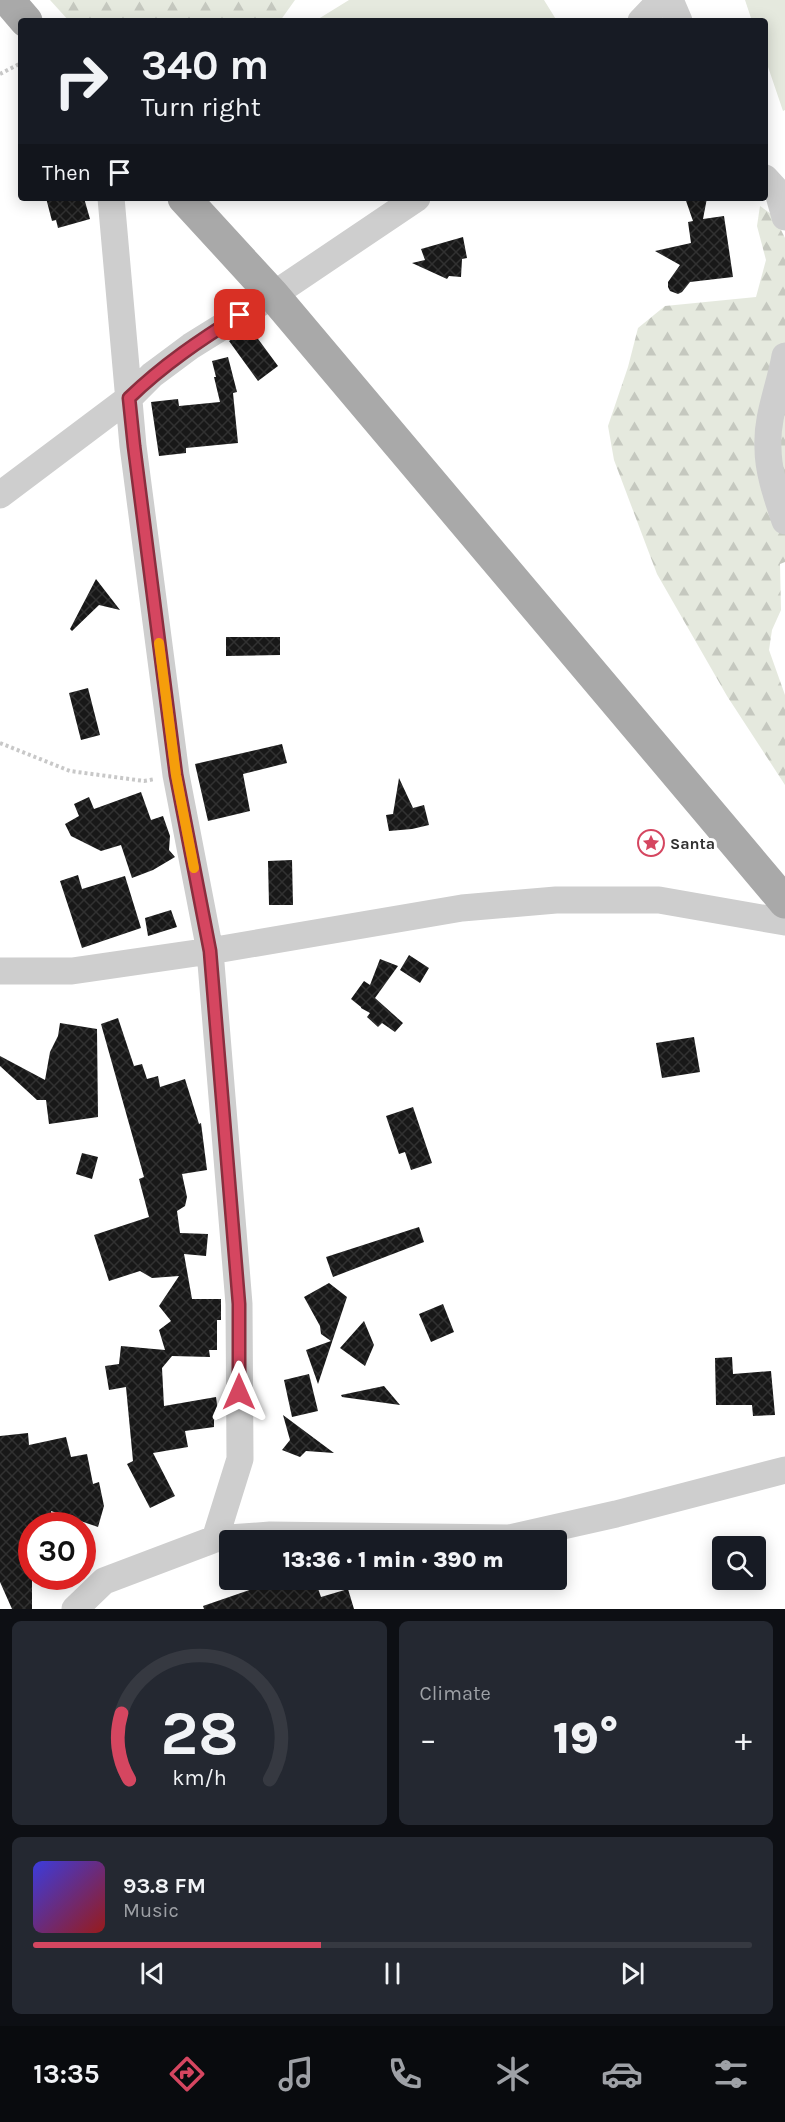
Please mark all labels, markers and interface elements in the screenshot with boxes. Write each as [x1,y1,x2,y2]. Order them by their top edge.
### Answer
text: 340 m [141,40,269,90]
icon: right [42,42,120,120]
text: Turn right [141,91,261,123]
icon: arrive [103,156,136,189]
text: Then [42,160,91,186]
pin [214,289,265,340]
icon: arrive [223,298,256,331]
place icon: Santa [636,828,666,858]
place label: Santa [670,834,715,853]
position arrow [207,1360,271,1424]
speed limit sign: 30 [18,1512,96,1590]
map controls [712,1536,766,1590]
button: search [712,1536,766,1590]
text: 13:36 · 1 min · 390 m [282,1547,504,1573]
text: Climate [420,1682,491,1705]
text: 28 [160,1697,238,1770]
text: 19° [553,1712,619,1764]
text: − [420,1720,437,1758]
text: + [735,1720,752,1758]
text: km/h [172,1765,226,1790]
text: 93.8 FM [123,1873,206,1899]
text: Music [123,1899,179,1922]
icon: previous [136,1957,169,1990]
icon: pause [376,1957,409,1990]
icon: next [616,1957,649,1990]
icon: directions [166,2053,208,2095]
icon: music [275,2053,317,2095]
icon: phone [384,2053,426,2095]
icon: climate [492,2053,534,2095]
icon: car [601,2053,643,2095]
icon: filters [710,2053,752,2095]
text: 13:35 [33,2058,100,2090]

